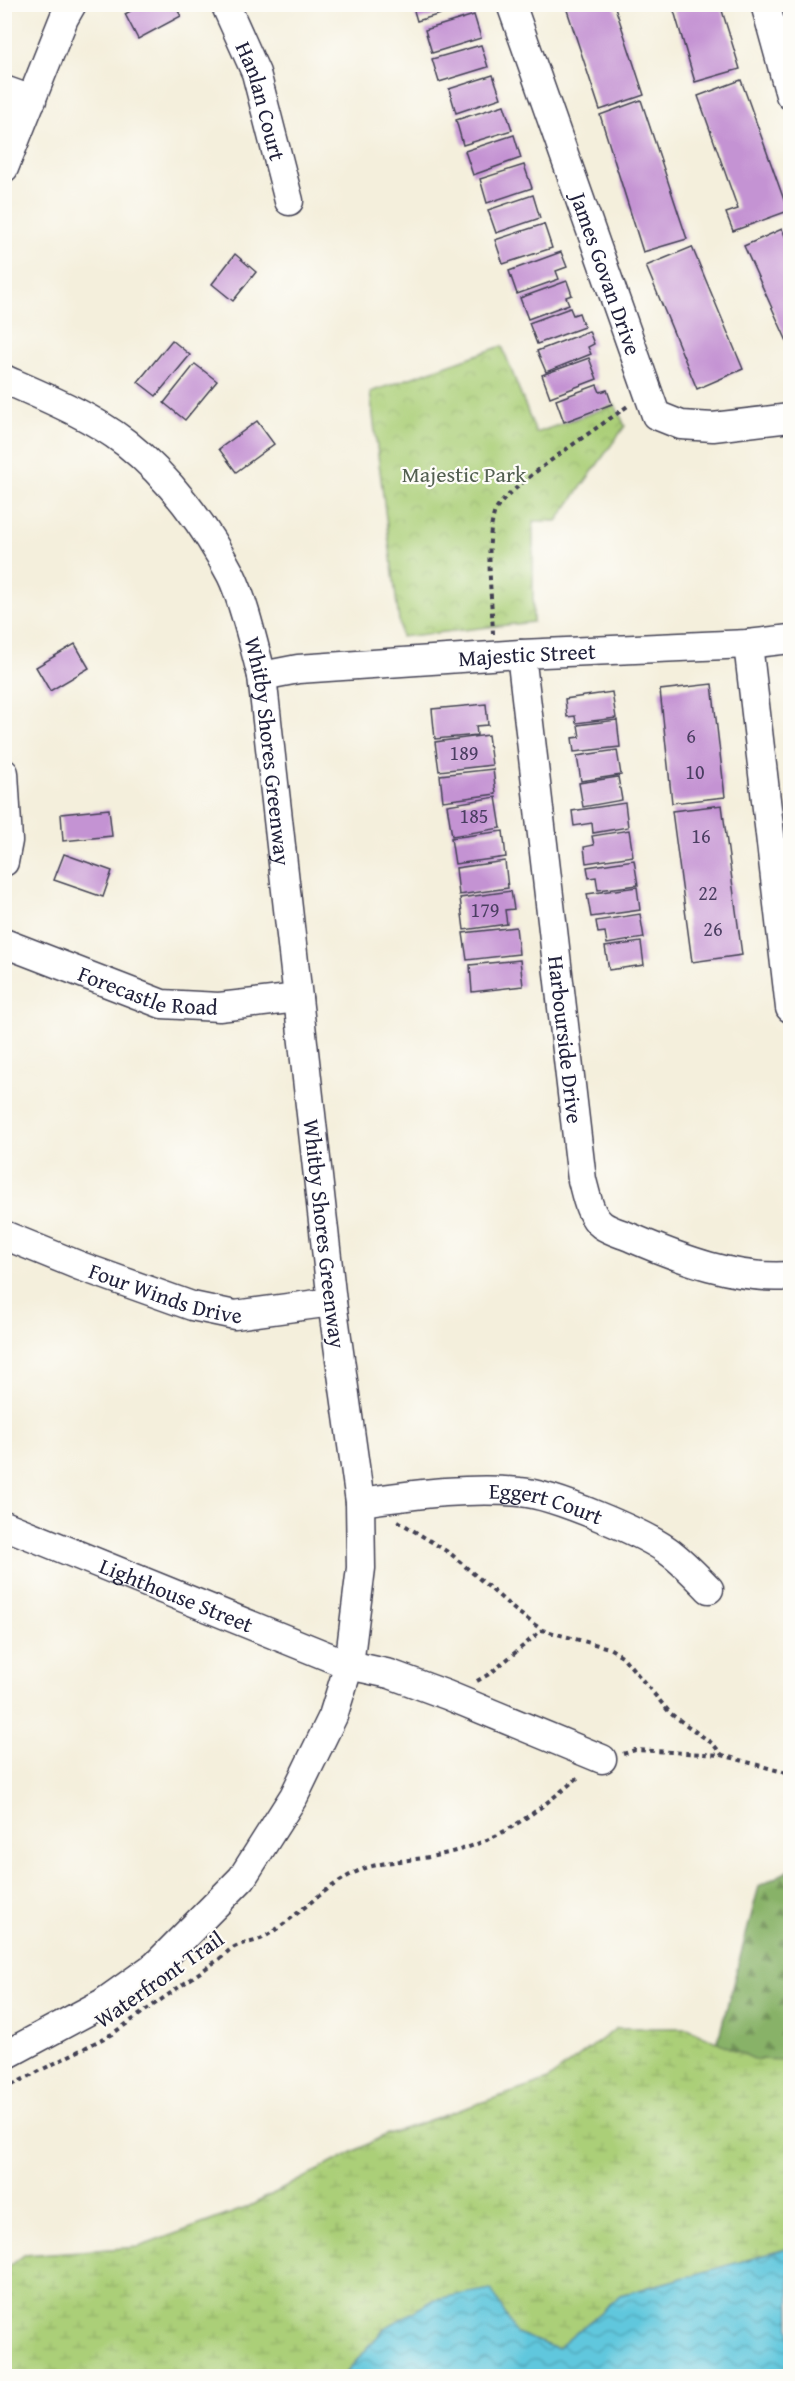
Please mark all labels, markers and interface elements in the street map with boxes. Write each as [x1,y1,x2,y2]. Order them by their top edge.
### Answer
street label: Hanlan Court [228,36,294,164]
street label: James Govan Drive [562,185,650,359]
park label: Majestic Park [402,458,527,490]
street label: Whitby Shores Greenway [236,633,299,867]
street label: Majestic Street [457,635,597,674]
house number: 6 [686,721,696,750]
house number: 189 [450,738,478,767]
house number: 10 [685,757,705,786]
house number: 185 [460,801,488,830]
house number: 16 [691,821,711,850]
house number: 22 [698,878,718,907]
house number: 179 [471,895,499,924]
house number: 26 [703,914,723,943]
street label: Harbourside Drive [540,954,591,1125]
street label: Forecastle Road [74,957,219,1023]
street label: Whitby Shores Greenway [296,1117,354,1350]
street label: Four Winds Drive [84,1254,244,1331]
street label: Eggert Court [488,1474,608,1532]
street label: Lighthouse Street [95,1549,258,1641]
street label: Waterfront Trail [88,1922,230,2036]

